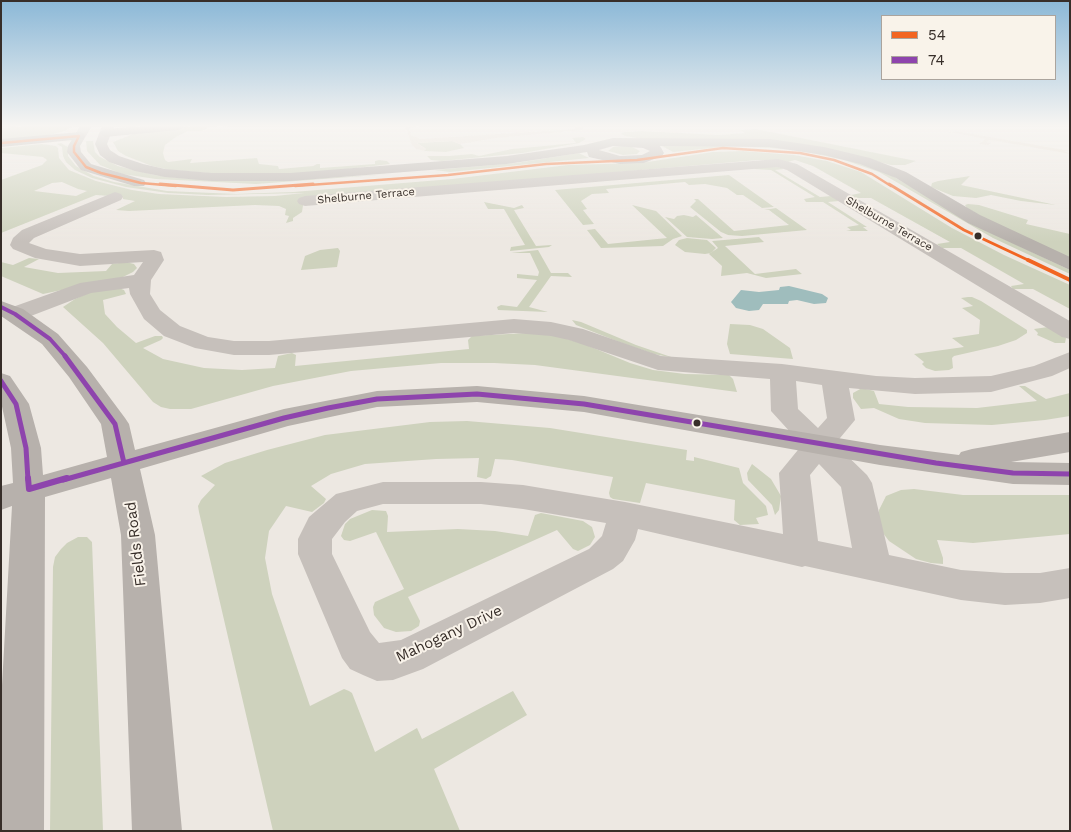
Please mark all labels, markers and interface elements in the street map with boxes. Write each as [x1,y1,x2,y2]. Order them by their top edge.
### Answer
legend [881,15,1056,80]
text: 54 [928,26,946,44]
text: 74 [928,51,945,69]
street label: Shelburne Terrace [317,185,415,207]
street label: Shelburne Terrace [843,194,935,254]
unlabelled marker [973,231,983,241]
unlabelled marker [692,418,702,428]
street label: Fields Road [122,501,150,587]
street label: Mahogany Drive [393,602,505,666]

